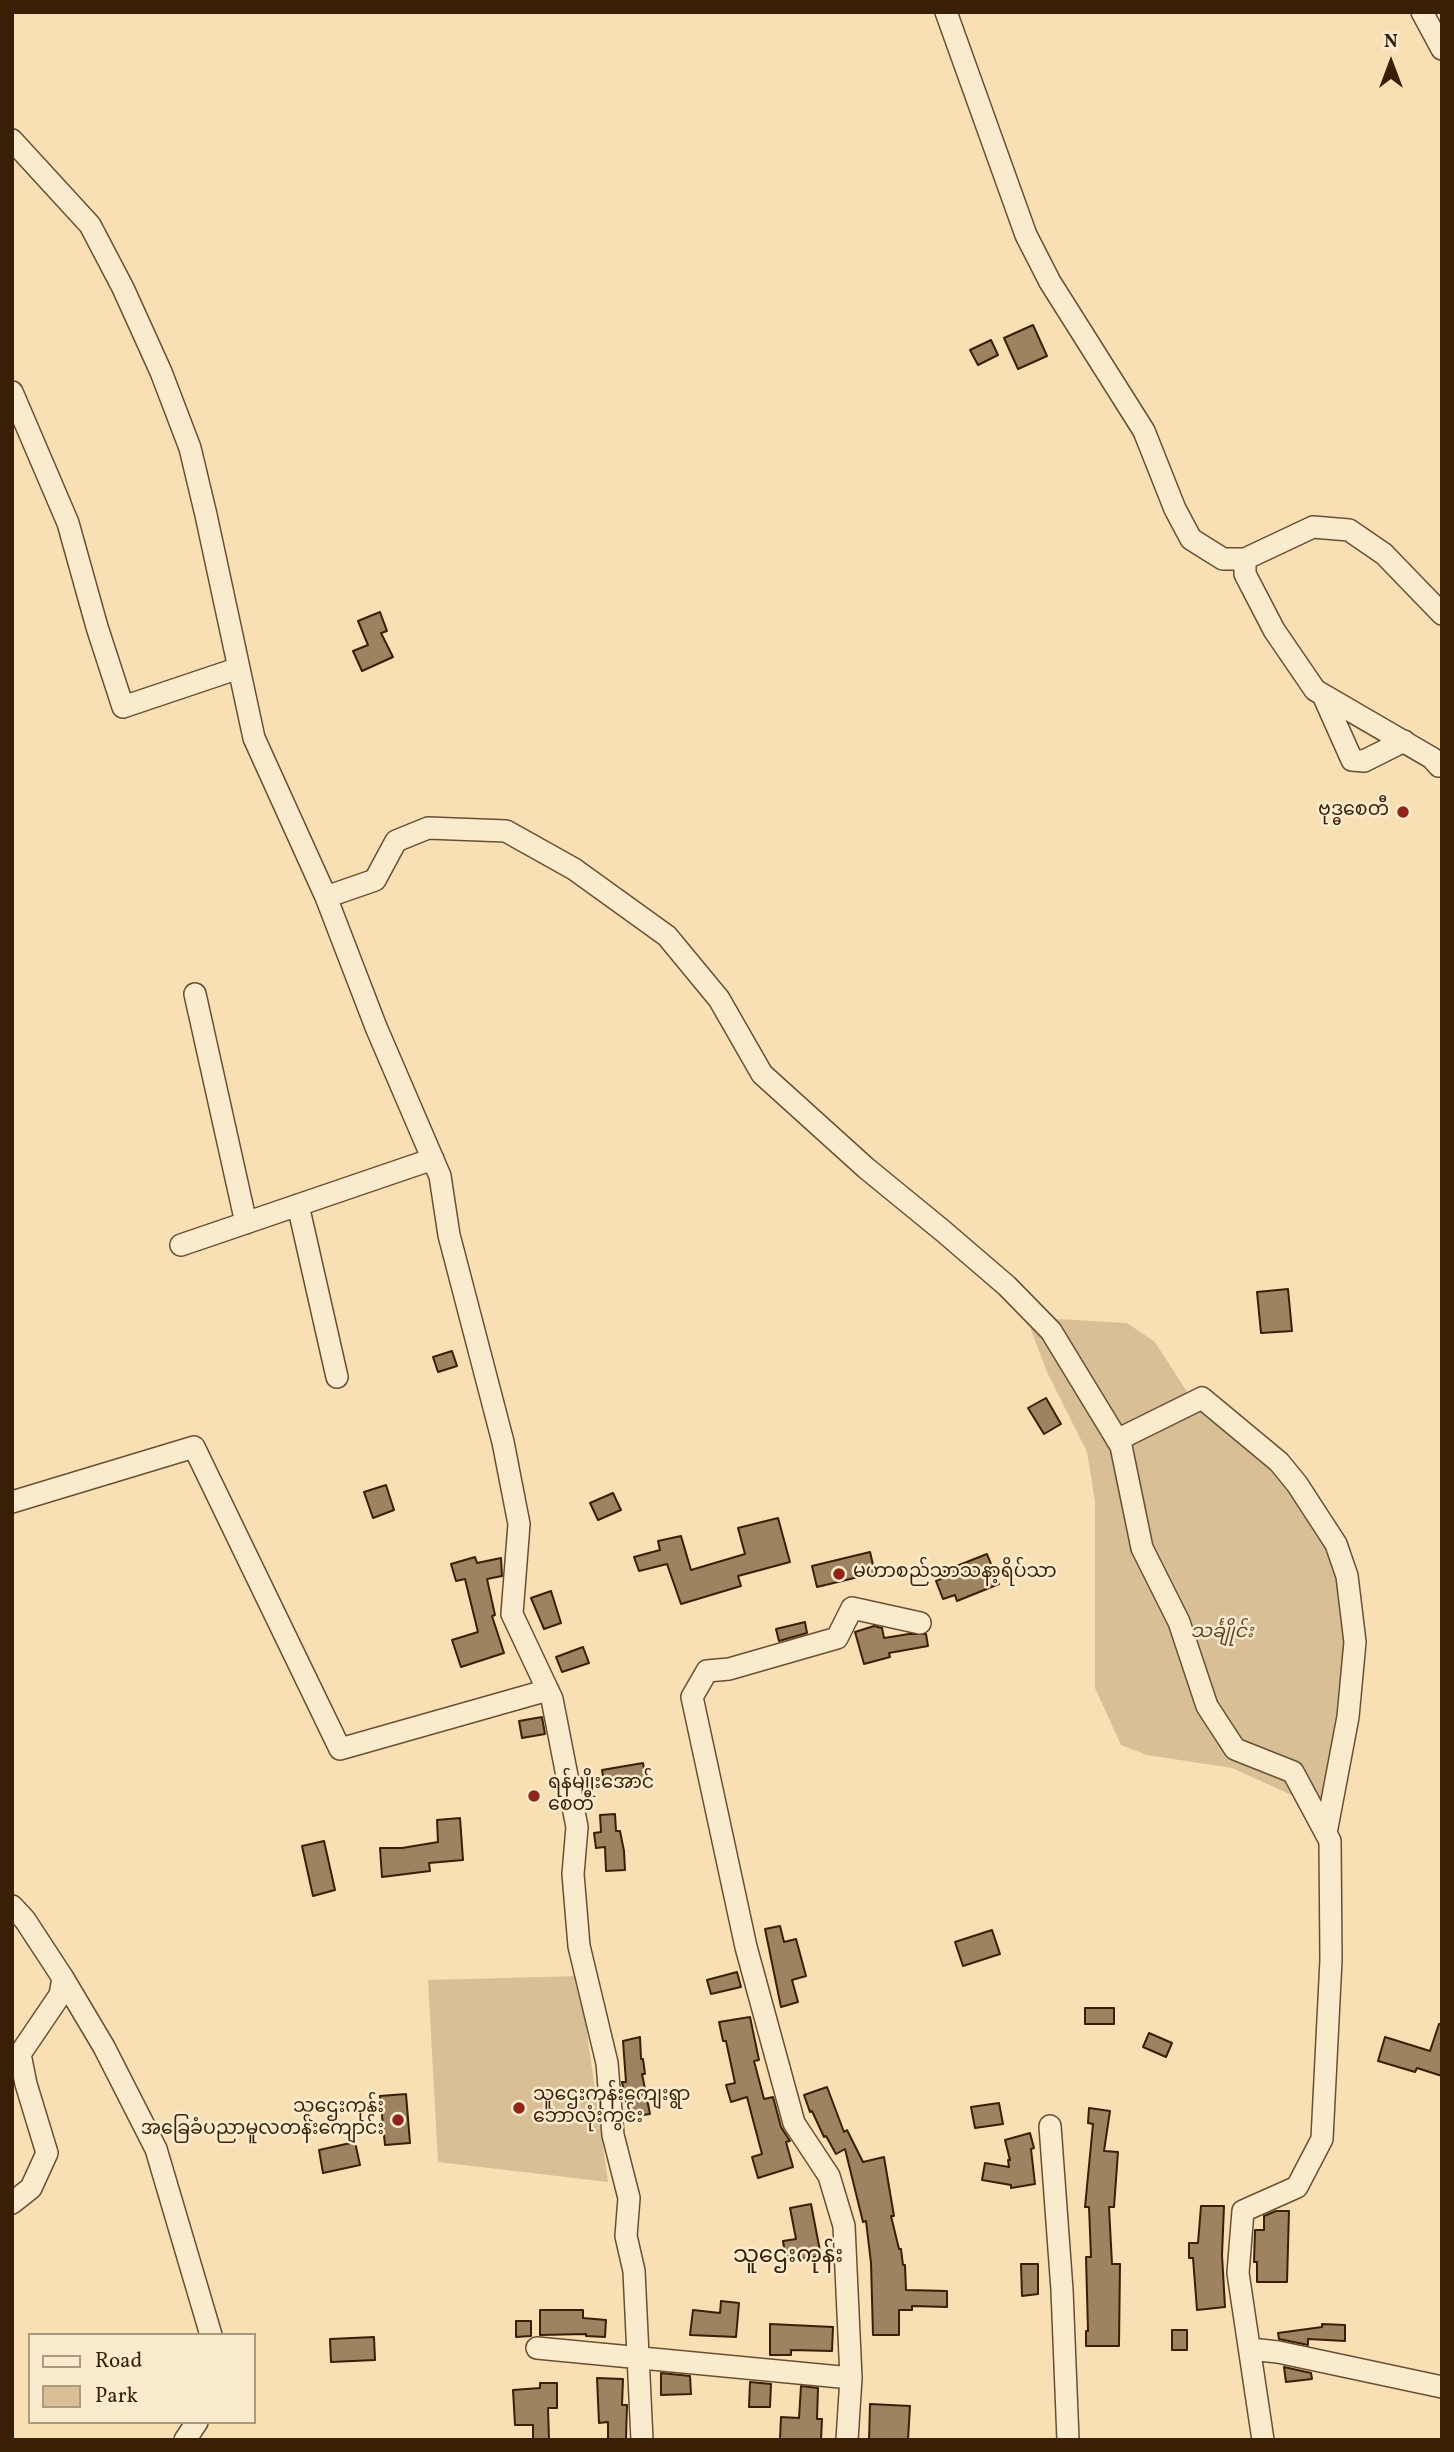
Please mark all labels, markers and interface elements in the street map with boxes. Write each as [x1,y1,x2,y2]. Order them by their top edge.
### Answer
north arrow [1356,28,1426,98]
text: N [1384,29,1398,55]
place label: ဗုဒ္ဓစေတီ [1318,801,1389,823]
marker: ဗုဒ္ဓစေတီ [1395,804,1411,820]
place label: မဟာစည်သာသနာ့ရိပ်သာ [853,1563,1057,1585]
marker: မဟာစည်သာသနာ့ရိပ်သာ [831,1566,847,1582]
park label: သင်္ချိုင်း [1190,1623,1254,1645]
place label: ရန်မျိုးအောင် စေတီ [548,1774,654,1818]
marker: ရန်မျိုးအောင် စေတီ [526,1788,542,1804]
place label: သူဌေးကုန်းကျေးရွာ ဘောလုံးကွင်း [533,2086,690,2130]
place label: သူဌေးကုန်း အခြေခံပညာမူလတန်းကျောင်း [141,2098,384,2142]
marker: သူဌေးကုန်းကျေးရွာ ဘောလုံးကွင်း [511,2100,527,2116]
marker: သူဌေးကုန်း အခြေခံပညာမူလတန်းကျောင်း [390,2112,406,2128]
district label: သူဌေးကုန်း [733,2244,843,2272]
legend [28,2333,256,2424]
text: Road [95,2347,142,2376]
text: Park [95,2382,138,2411]

